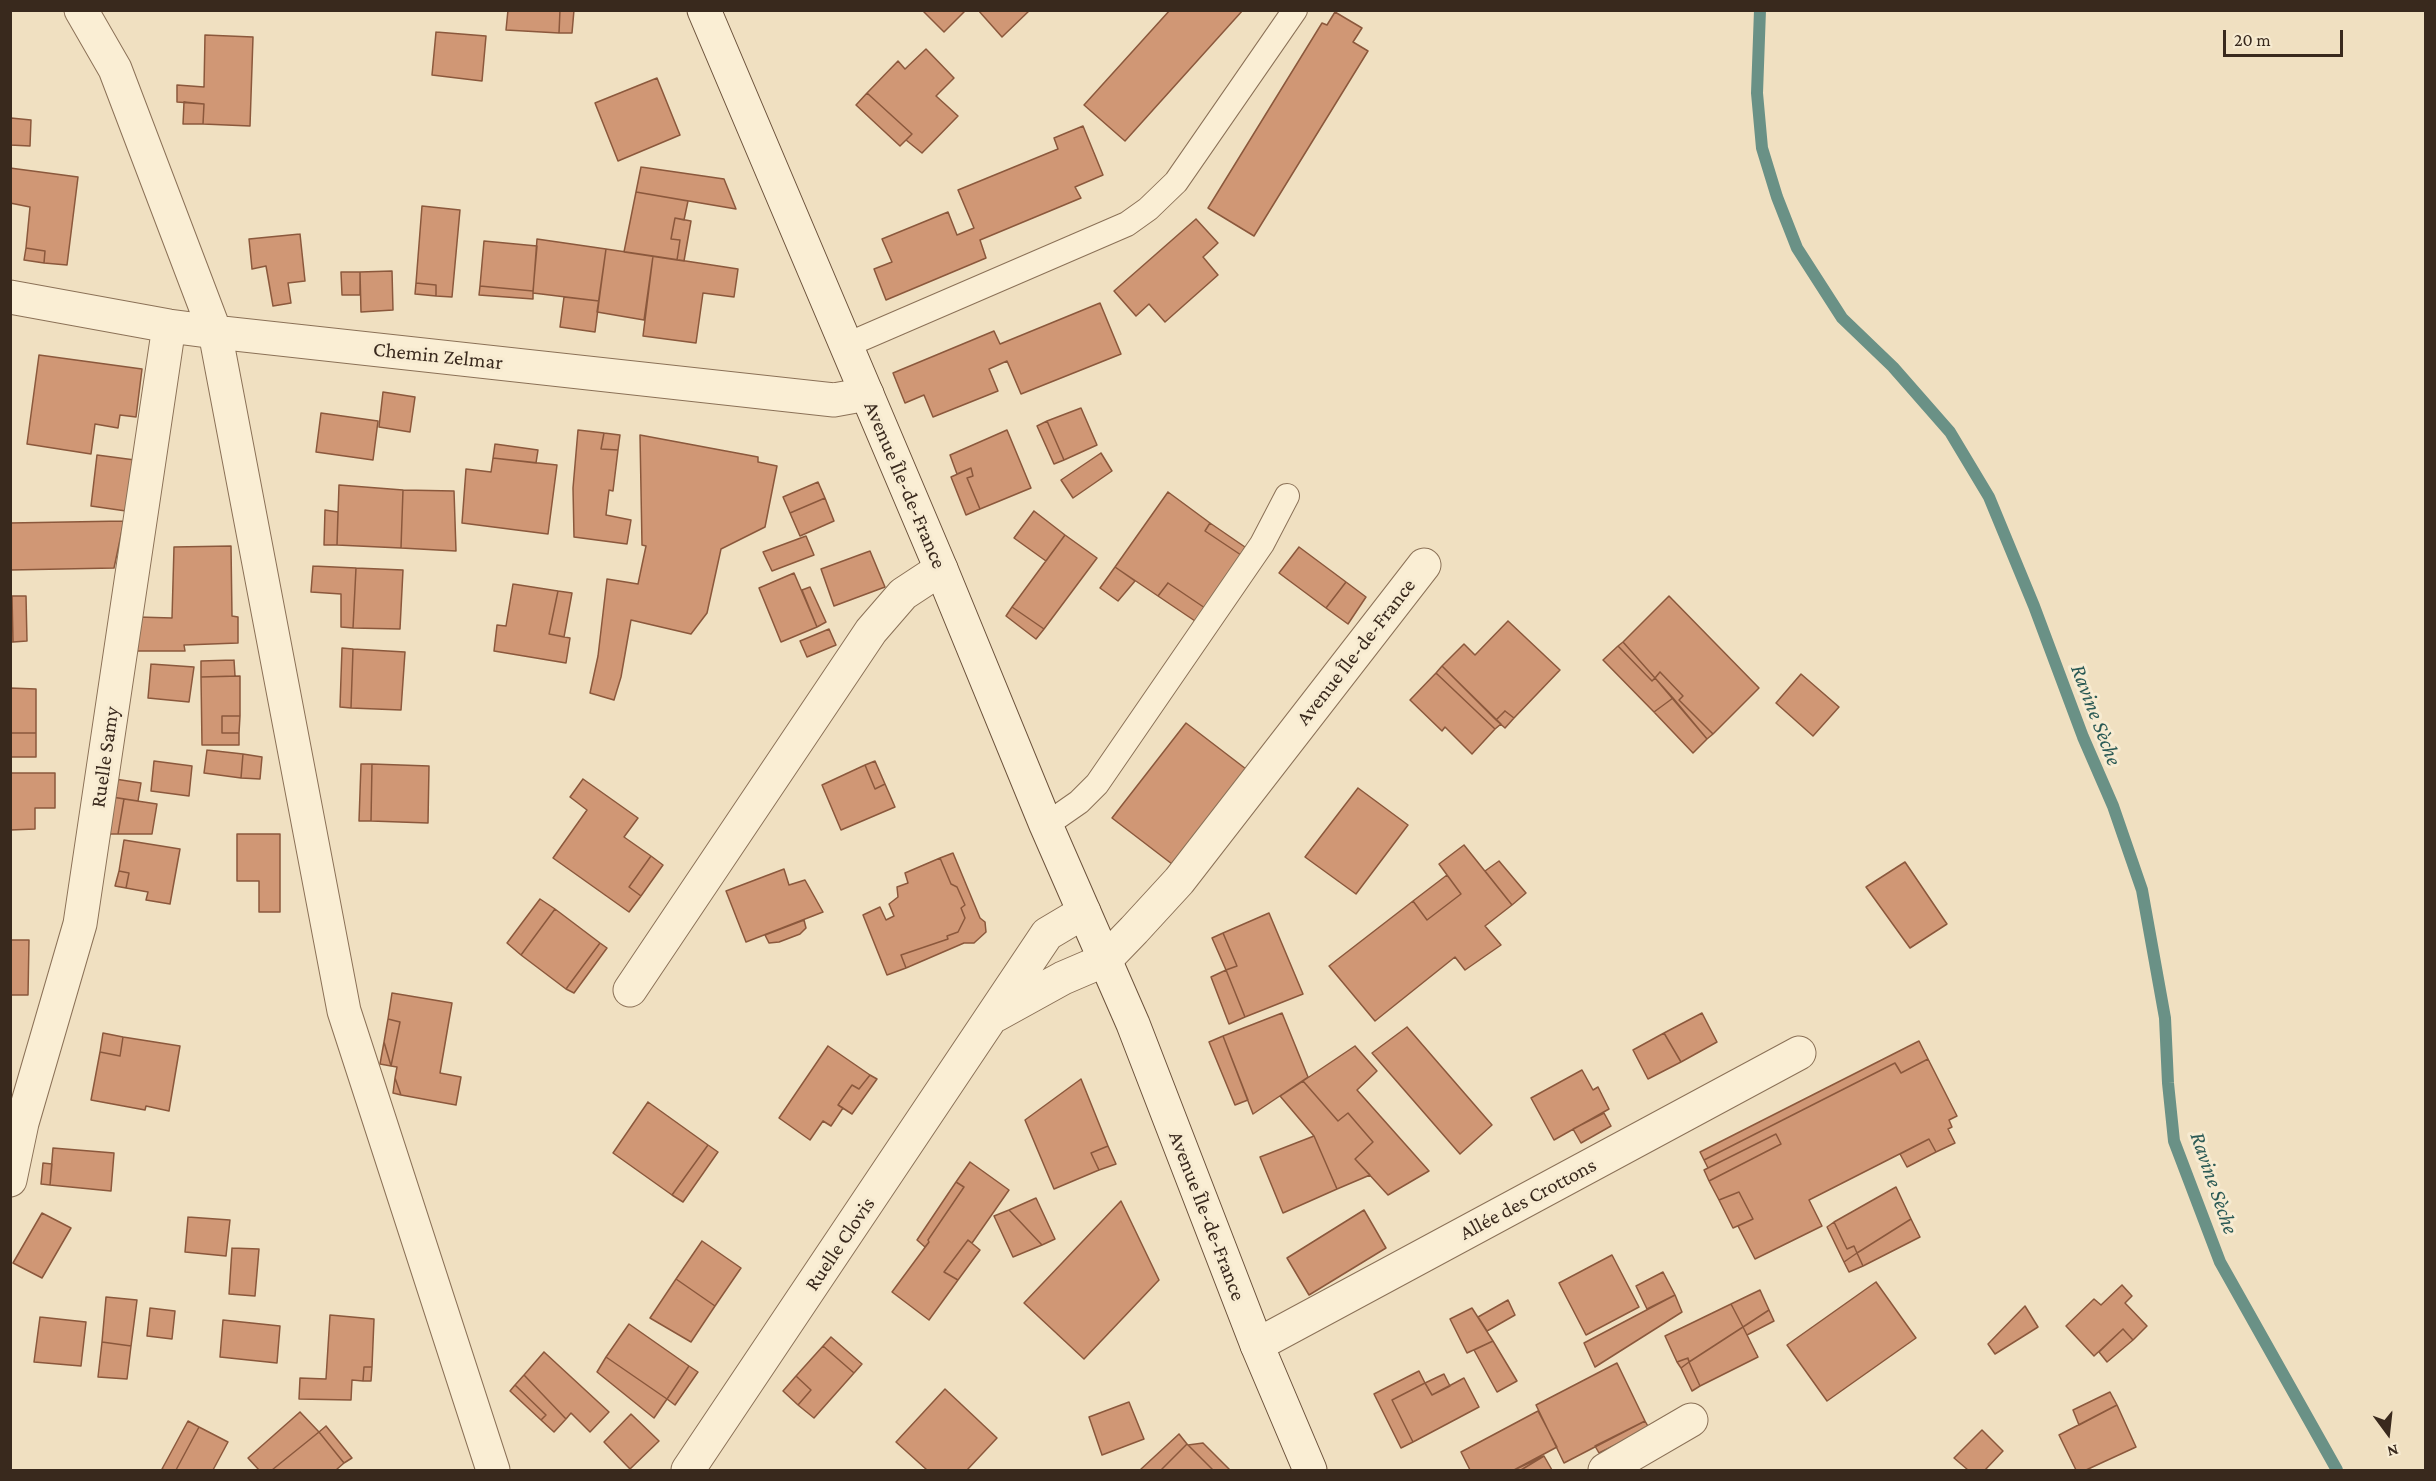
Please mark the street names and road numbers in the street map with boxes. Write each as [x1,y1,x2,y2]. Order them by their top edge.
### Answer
street label: Chemin Zelmar [372,337,504,375]
street label: Avenue Île-de-France [858,398,952,572]
street label: Avenue Île-de-France [1291,574,1421,730]
street label: Ruelle Samy [85,705,125,809]
street label: Avenue Île-de-France [1163,1128,1251,1304]
street label: Allée des Crottons [1455,1152,1601,1246]
street label: Ruelle Clovis [799,1192,881,1296]

